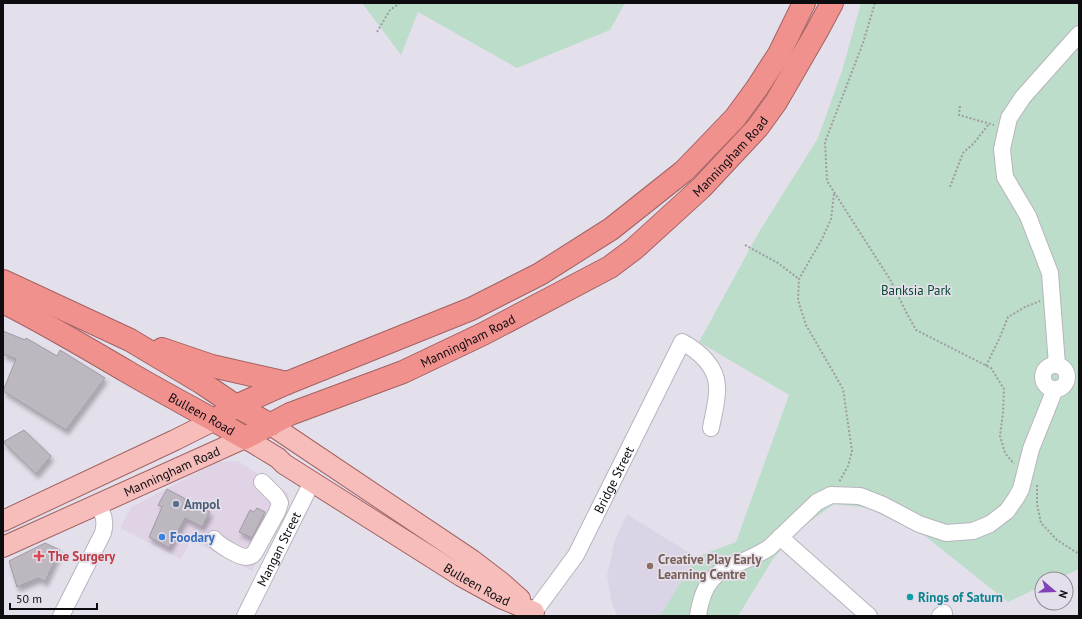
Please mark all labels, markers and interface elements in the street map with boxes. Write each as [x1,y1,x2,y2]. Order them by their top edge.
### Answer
street label: Manningham Road [689,113,772,200]
park label: Banksia Park [881,282,952,299]
street label: Manningham Road [417,310,518,371]
street label: Bulleen Road [166,388,238,439]
street label: Manningham Road [121,442,222,500]
street label: Bridge Street [590,443,638,516]
place label: Ampol [184,496,220,513]
marker: Ampol [171,499,181,509]
street label: Mangan Street [253,508,305,589]
place label: Foodary [170,529,216,546]
marker: Foodary [157,532,167,542]
place label: The Surgery [48,548,116,565]
marker: The Surgery [33,550,45,562]
place label: Creative Play Early Learning Centre [658,551,762,583]
street label: Bulleen Road [441,559,513,609]
marker: Creative Play Early Learning Centre [645,561,655,571]
north arrow [1034,571,1074,611]
scale bar [10,585,97,611]
place label: Rings of Saturn [918,589,1003,606]
text: N [1056,589,1071,600]
text: 50 m [16,591,42,606]
marker: Rings of Saturn [905,592,915,602]

